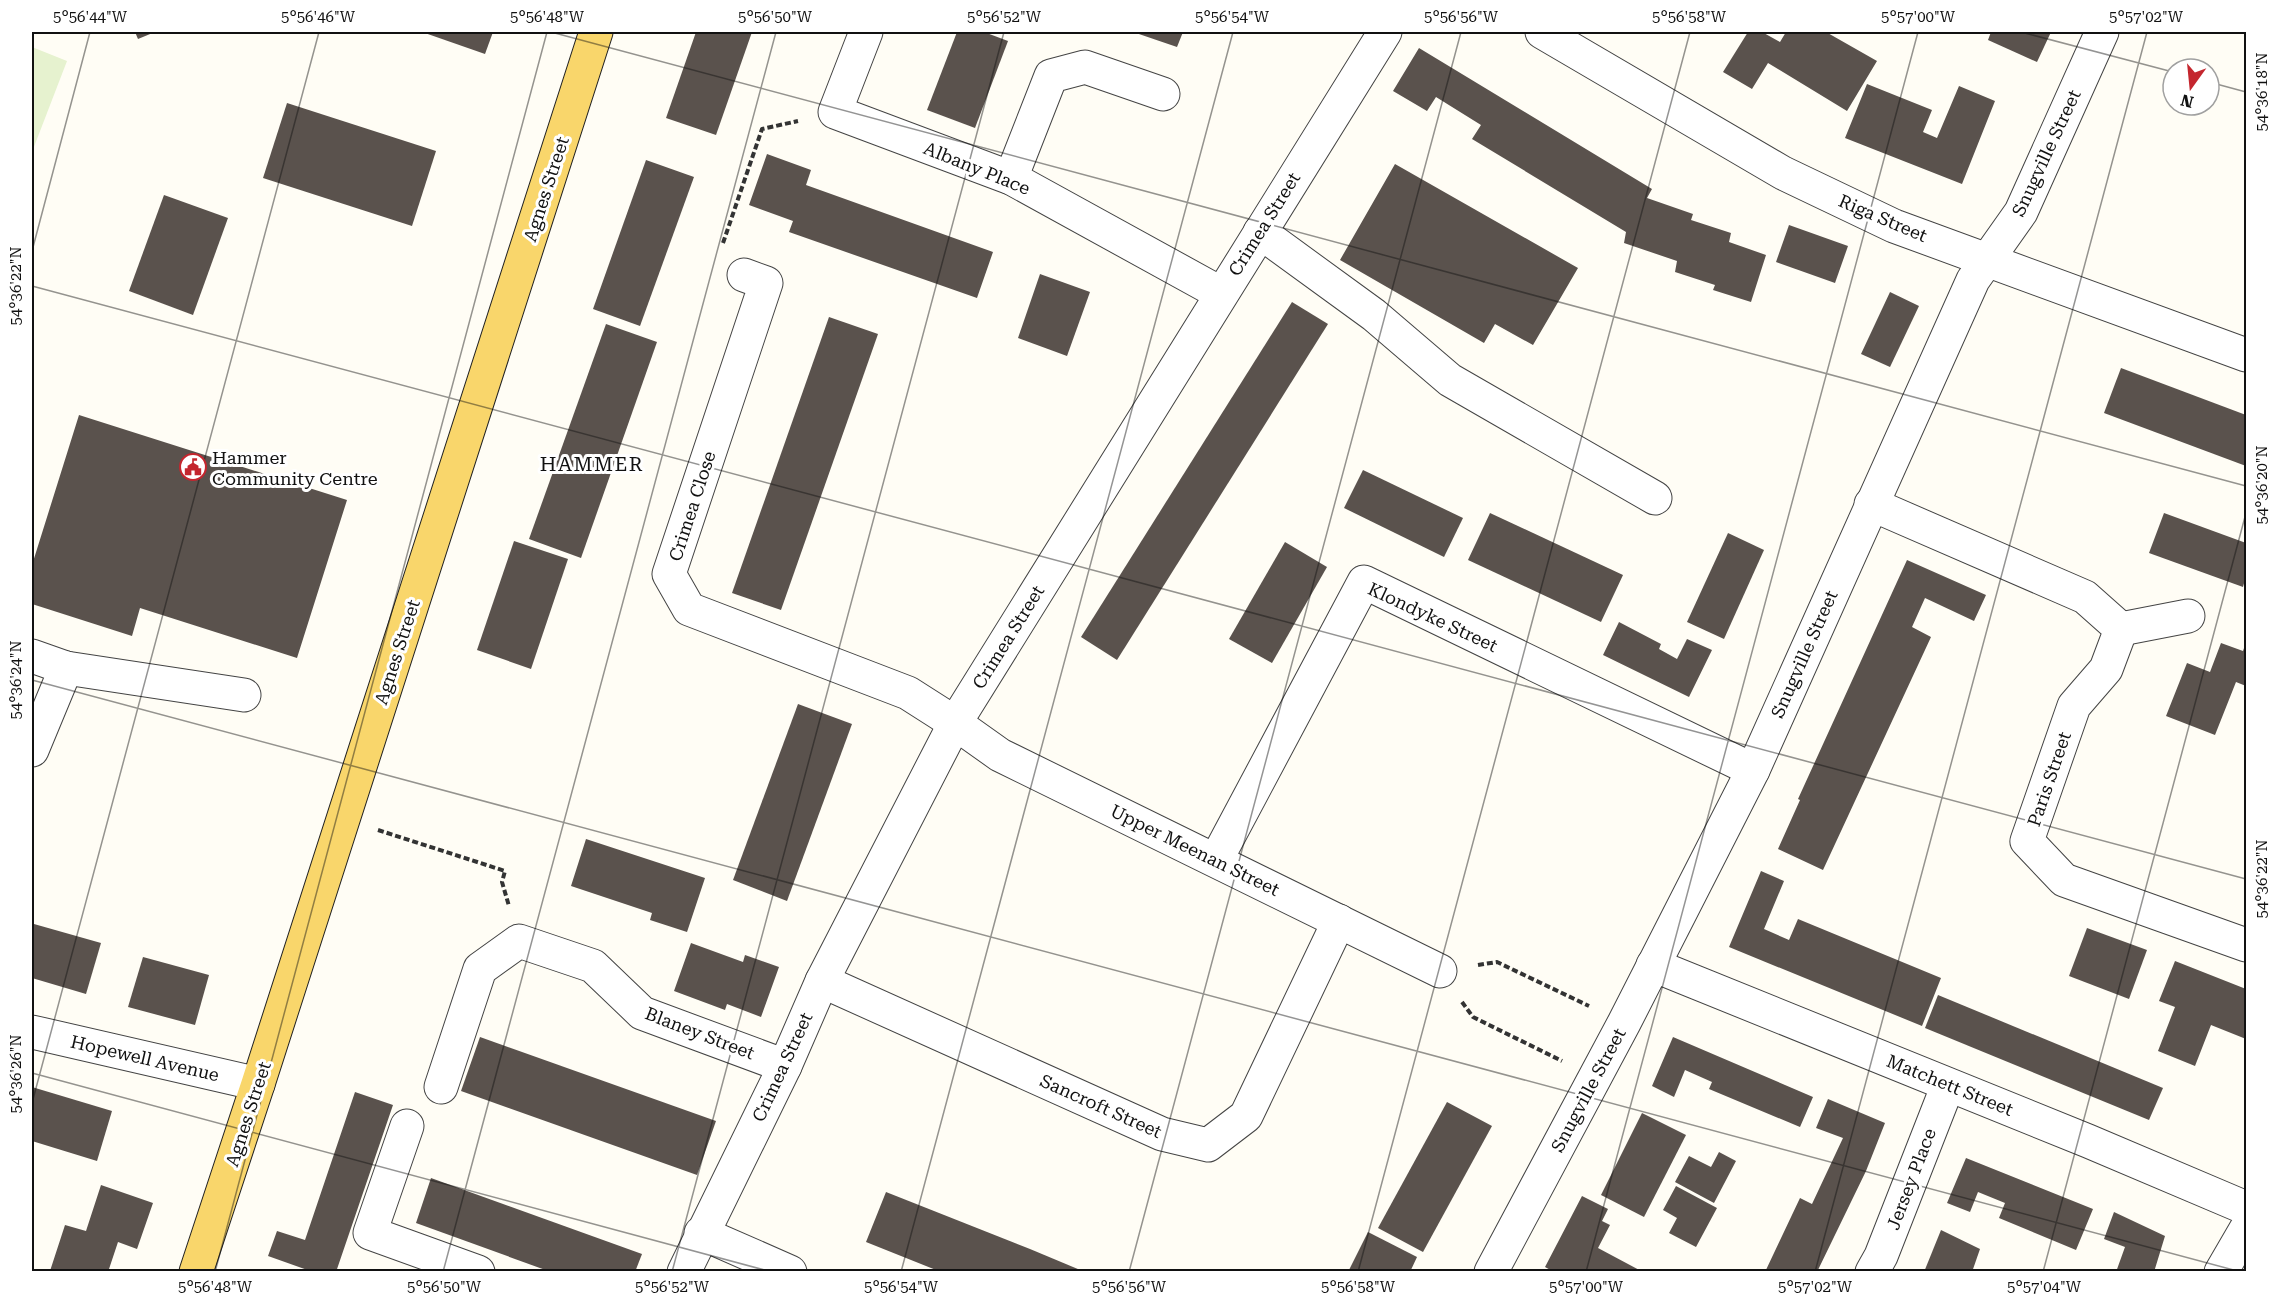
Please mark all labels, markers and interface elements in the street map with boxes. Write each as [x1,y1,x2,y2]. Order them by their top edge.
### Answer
text: 5°56'44"W [53,8,128,26]
text: 5°56'46"W [281,8,356,26]
text: 5°56'48"W [510,8,585,26]
text: 5°56'50"W [738,8,813,26]
text: 5°56'52"W [967,8,1042,26]
text: 5°56'54"W [1195,8,1270,26]
text: 5°56'56"W [1424,8,1499,26]
text: 5°56'58"W [1652,8,1727,26]
text: 5°57'00"W [1881,8,1956,26]
text: 5°57'02"W [2109,8,2184,26]
text: 54°36'18"N [2253,52,2271,132]
north arrow [2161,57,2221,117]
street label: Snugville Street [2007,86,2085,220]
text: N [2179,90,2196,112]
street label: Agnes Street [519,134,573,244]
street label: Albany Place [921,137,1033,199]
street label: Crimea Street [1224,168,1304,280]
street label: Riga Street [1836,190,1931,246]
text: 54°36'22"N [7,246,25,326]
text: 54°36'20"N [2253,445,2271,525]
place label: Hammer Community Centre [212,447,378,489]
street label: Crimea Close [664,448,720,564]
public building icon: Hammer Community Centre [178,452,208,482]
district label: HAMMER [540,452,644,476]
street label: Klondyke Street [1365,578,1501,656]
street label: Crimea Street [968,581,1048,693]
street label: Snugville Street [1766,587,1842,721]
street label: Agnes Street [370,597,424,707]
text: 54°36'24"N [7,640,25,720]
street label: Paris Street [2023,729,2075,829]
street label: Upper Meenan Street [1107,800,1283,900]
text: 54°36'22"N [2253,839,2271,919]
street label: Blaney Street [642,1003,758,1064]
street label: Crimea Street [747,1009,817,1125]
street label: Snugville Street [1546,1024,1630,1156]
street label: Hopewell Avenue [69,1031,221,1085]
text: 54°36'26"N [7,1034,25,1114]
street label: Matchett Street [1884,1050,2017,1120]
street label: Agnes Street [221,1059,275,1169]
street label: Sancroft Street [1037,1070,1165,1142]
street label: Jersey Place [1882,1125,1940,1233]
text: 5°56'48"W [178,1278,253,1296]
text: 5°56'50"W [407,1278,482,1296]
text: 5°56'52"W [635,1278,710,1296]
text: 5°56'54"W [864,1278,939,1296]
text: 5°56'56"W [1092,1278,1167,1296]
text: 5°56'58"W [1321,1278,1396,1296]
text: 5°57'00"W [1549,1278,1624,1296]
text: 5°57'02"W [1778,1278,1853,1296]
text: 5°57'04"W [2007,1278,2082,1296]

